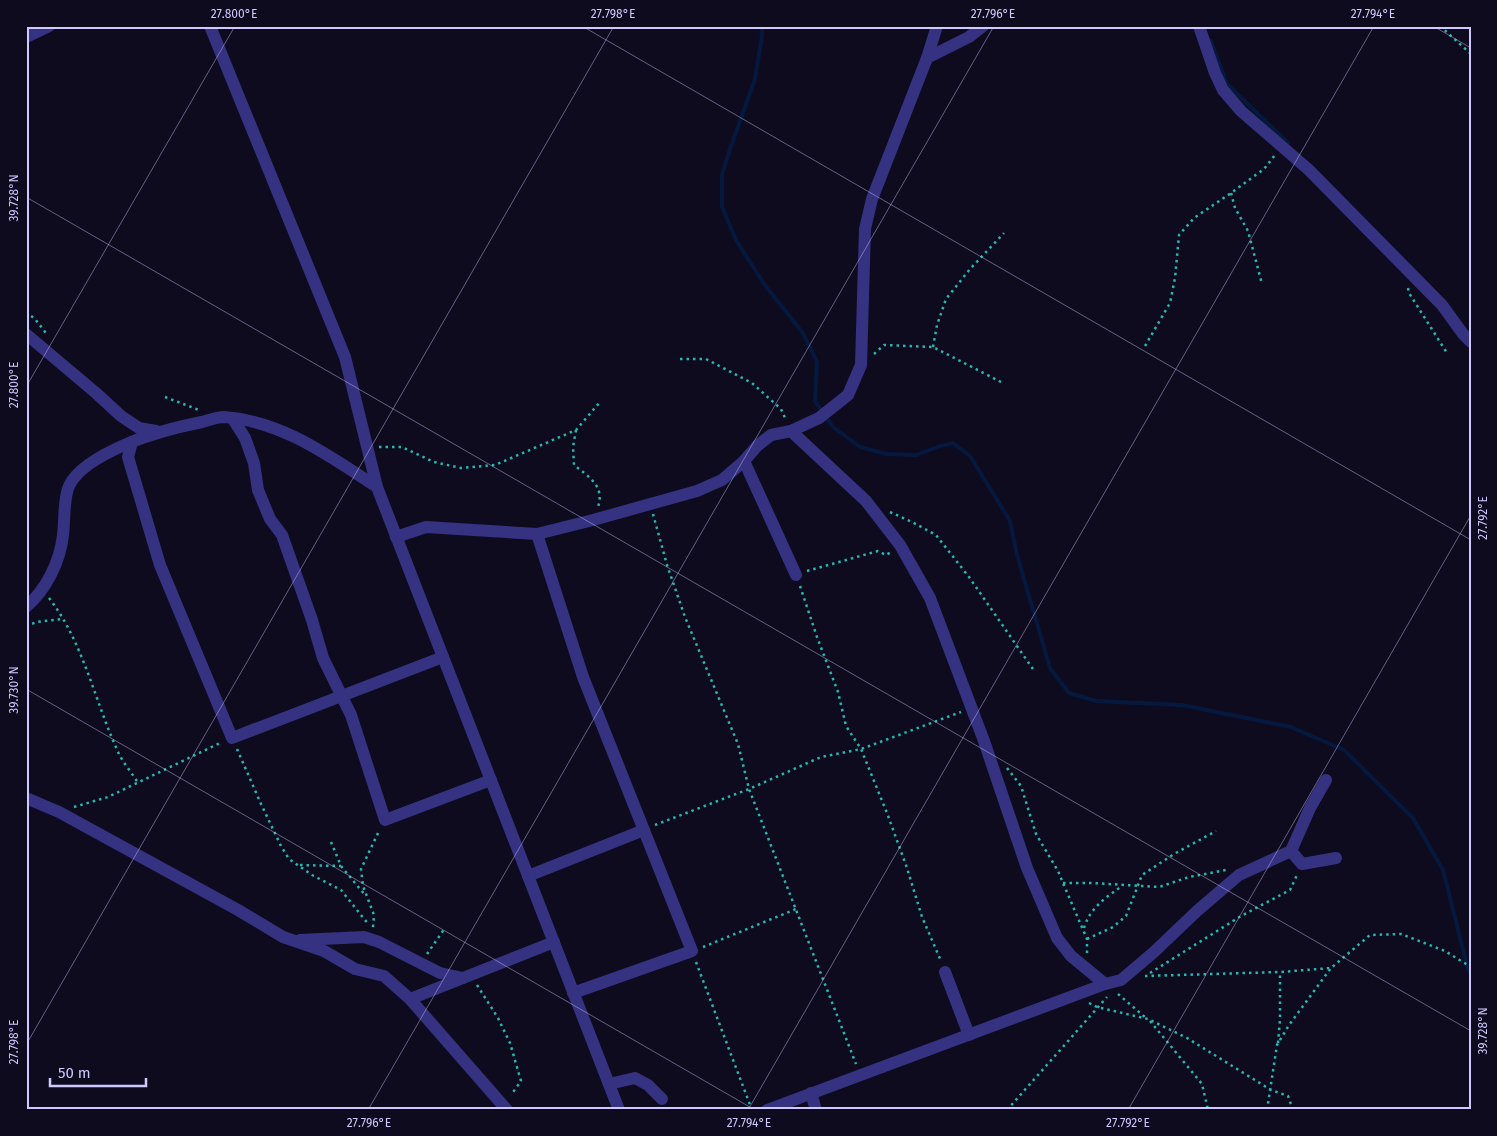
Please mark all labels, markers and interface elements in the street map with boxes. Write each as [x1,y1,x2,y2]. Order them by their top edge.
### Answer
text: 27.800°E [211,7,257,21]
text: 27.798°E [591,7,635,21]
text: 27.796°E [971,7,1015,21]
text: 27.794°E [1351,7,1395,21]
text: 39.728°N [7,174,21,222]
text: 27.800°E [7,362,21,408]
text: 27.792°E [1476,496,1490,540]
text: 39.730°N [7,666,21,714]
text: 39.728°N [1476,1007,1490,1055]
text: 27.798°E [7,1020,21,1064]
scale bar [50,1056,146,1088]
text: 50 m [58,1064,91,1082]
text: 27.796°E [347,1116,391,1130]
text: 27.794°E [727,1116,771,1130]
text: 27.792°E [1106,1116,1150,1130]

